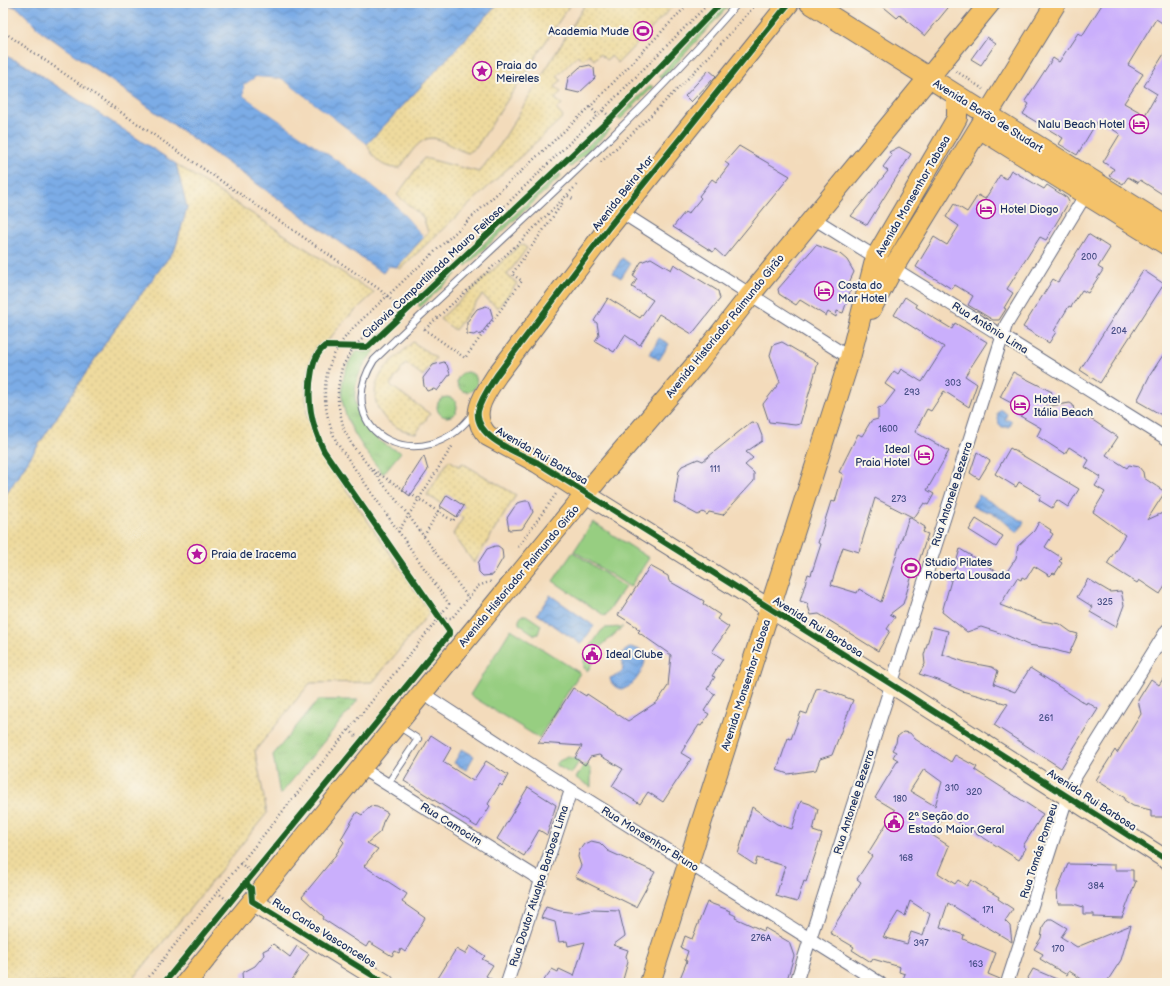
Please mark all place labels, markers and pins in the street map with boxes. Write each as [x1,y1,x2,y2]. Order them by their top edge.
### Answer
sports icon: Academia Mude [632,20,654,42]
place label: Academia Mude [548,25,629,38]
place label: Praia do Meireles [496,59,540,85]
place icon: Praia do Meireles [471,60,493,82]
hotel icon: Nalu Beach Hotel [1128,113,1150,135]
place label: Nalu Beach Hotel [1038,118,1125,131]
hotel icon: Hotel Diogo [975,198,997,220]
place label: Hotel Diogo [1000,203,1059,216]
place label: Costa do Mar Hotel [838,279,887,305]
hotel icon: Costa do Mar Hotel [813,280,835,302]
place label: Hotel Itália Beach [1034,393,1093,419]
hotel icon: Hotel Itália Beach [1009,394,1031,416]
place label: Ideal Praia Hotel [855,443,910,469]
hotel icon: Ideal Praia Hotel [913,444,935,466]
place icon: Praia de Iracema [186,543,208,565]
place label: Praia de Iracema [211,548,297,561]
place label: Studio Pilates Roberta Lousada [925,556,1011,582]
sports icon: Studio Pilates Roberta Lousada [900,557,922,579]
public building icon: Ideal Clube [581,643,603,665]
place label: Ideal Clube [606,648,663,661]
place label: 2ª Seção do Estado Maior Geral [908,810,1004,836]
public building icon: 2ª Seção do Estado Maior Geral [883,811,905,833]

